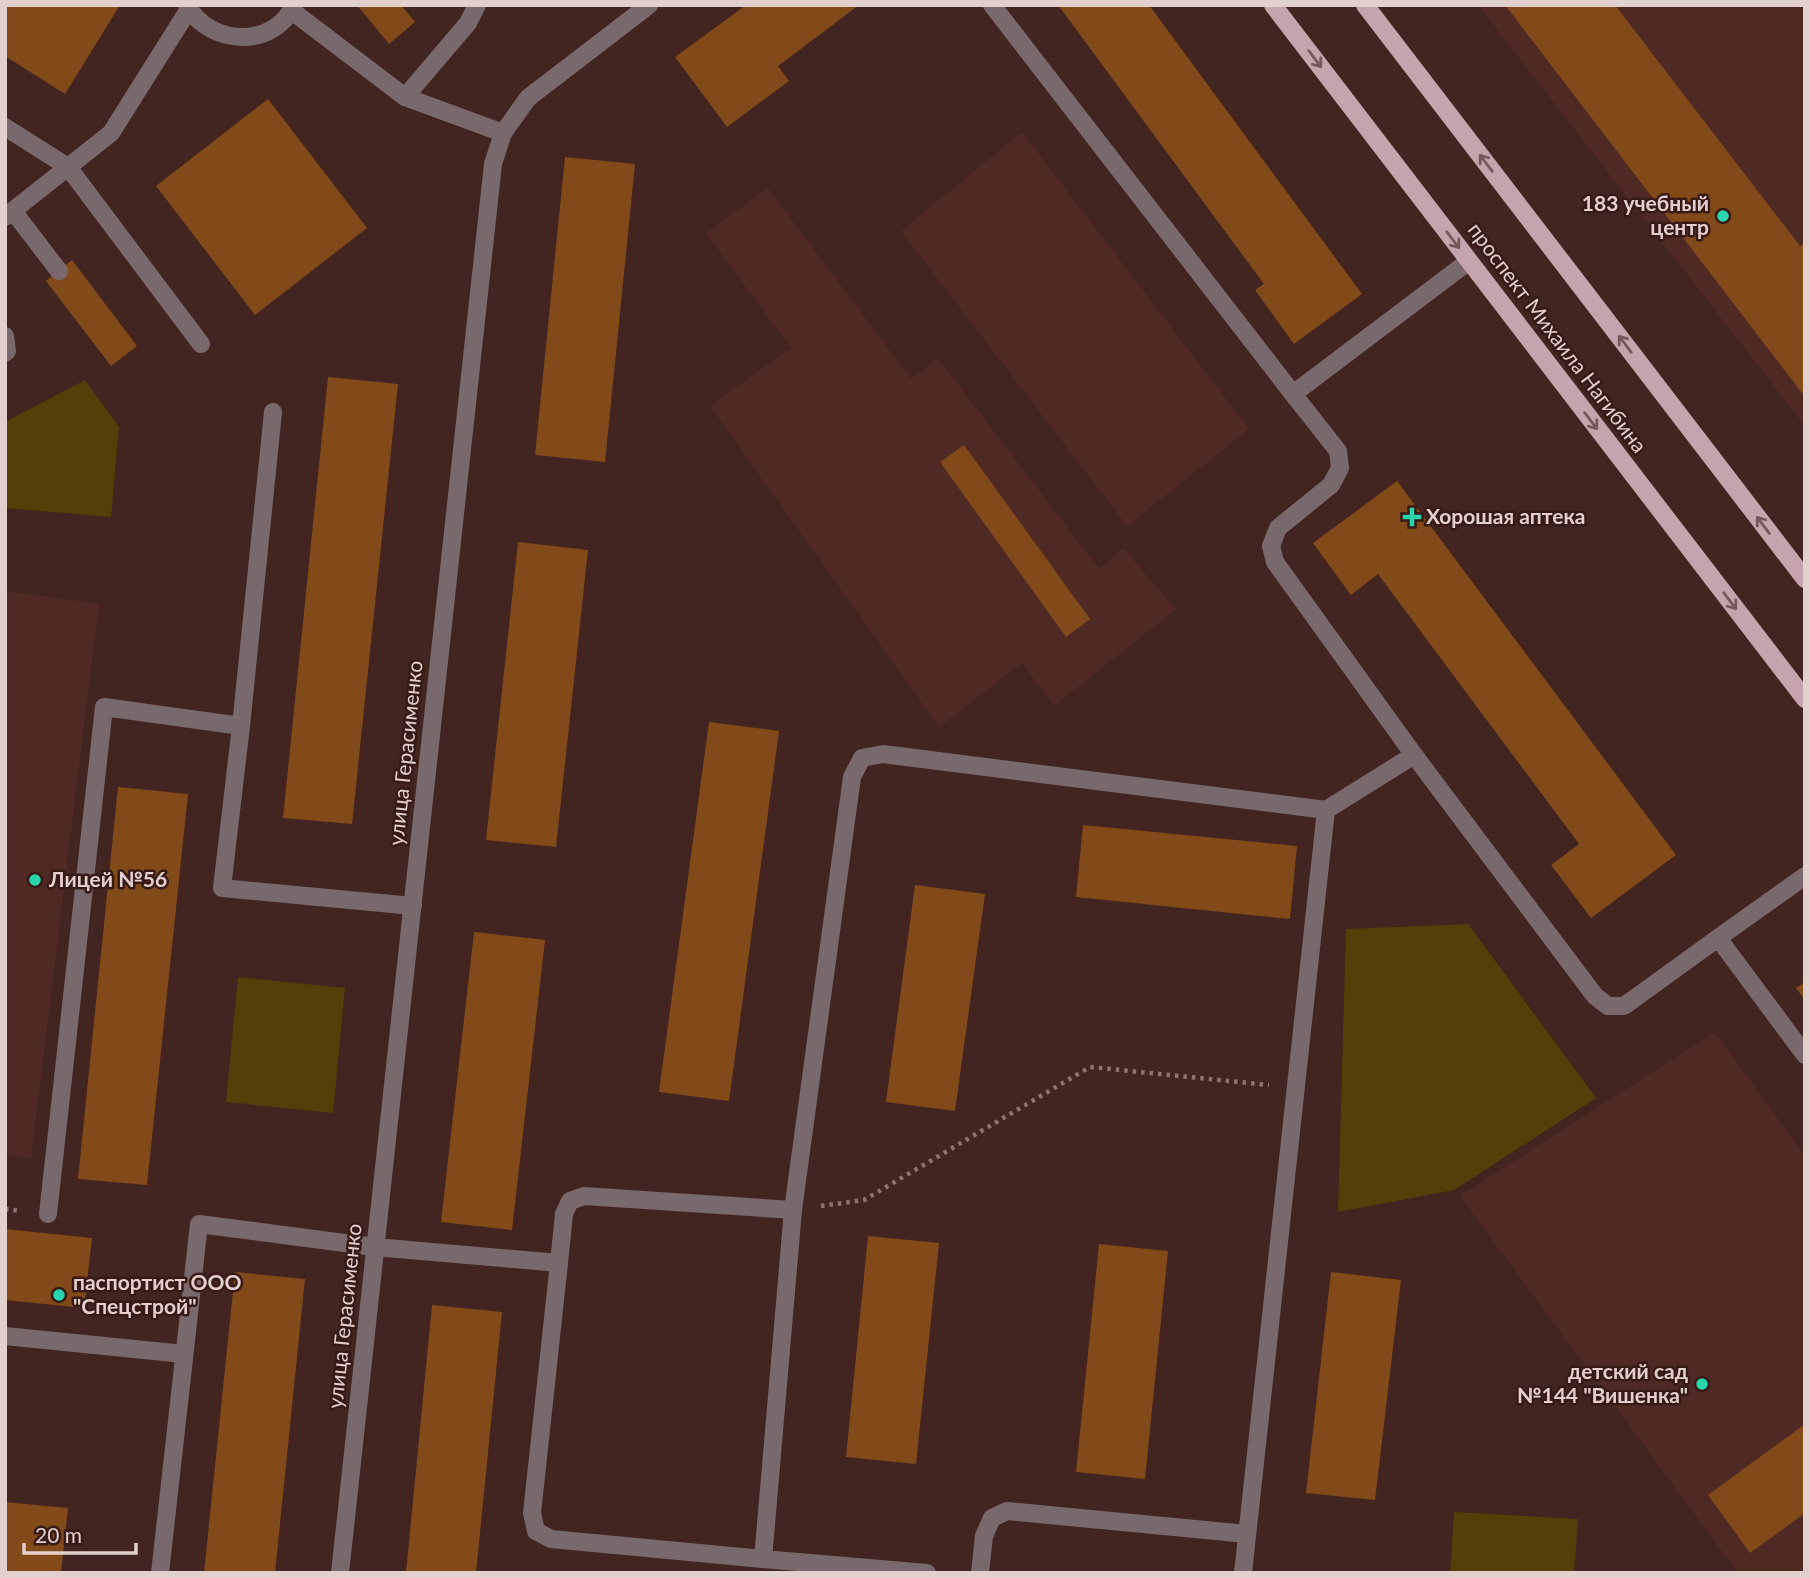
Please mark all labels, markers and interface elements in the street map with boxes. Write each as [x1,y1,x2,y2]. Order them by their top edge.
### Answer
one-way arrow [1307,50,1322,68]
one-way arrow [1479,155,1494,173]
place label: 183 учебный центр [1582,190,1709,239]
marker: 183 учебный центр [1715,208,1731,224]
street label: проспект Михаила Нагибина [1464,217,1653,457]
one-way arrow [1446,230,1461,249]
one-way arrow [1617,335,1632,354]
one-way arrow [1584,411,1599,429]
place label: Хорошая аптека [1426,503,1586,528]
marker: Хорошая аптека [1404,509,1420,525]
one-way arrow [1756,516,1771,534]
one-way arrow [1722,591,1737,610]
street label: улица Герасименко [382,659,427,847]
place label: Лицей №56 [48,866,167,891]
marker: Лицей №56 [27,872,43,888]
street label: улица Герасименко [321,1222,366,1410]
place label: паспортист ООО "Спецстрой" [73,1269,241,1318]
marker: паспортист ООО "Спецстрой" [51,1287,67,1303]
place label: детский сад №144 "Вишенка" [1517,1358,1688,1407]
marker: детский сад №144 "Вишенка" [1694,1376,1710,1392]
scale bar [24,1512,136,1556]
text: 20 m [35,1522,82,1547]

